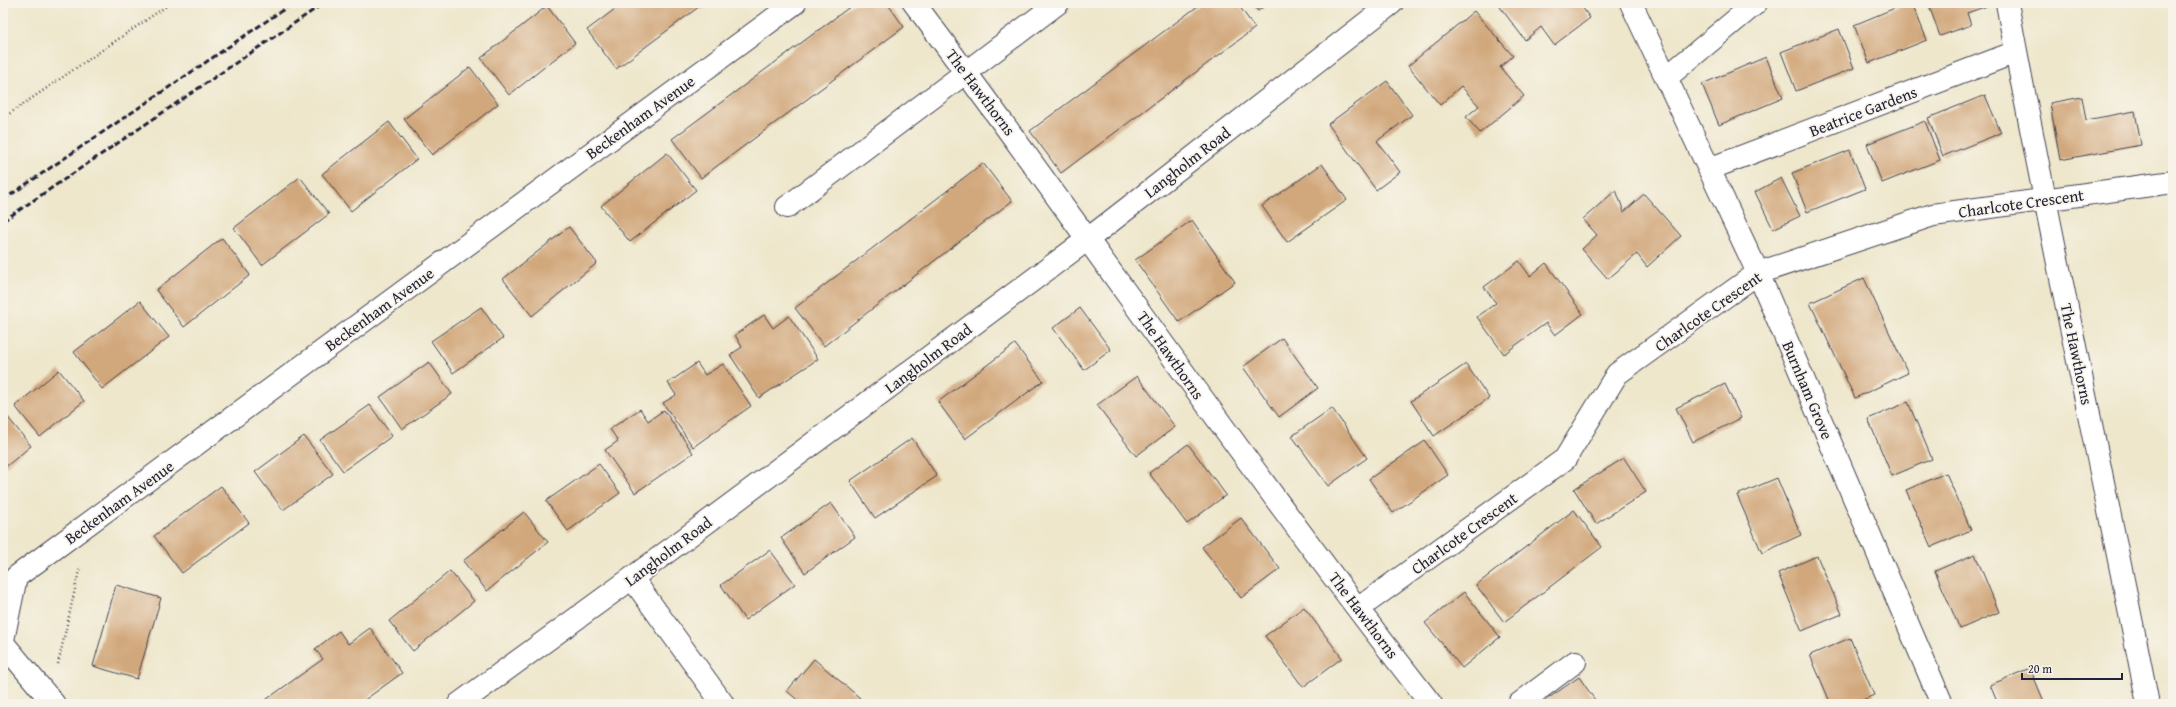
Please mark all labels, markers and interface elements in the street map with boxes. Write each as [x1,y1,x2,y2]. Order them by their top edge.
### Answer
street label: The Hawthorns [940,44,1022,140]
street label: Beckenham Avenue [580,69,700,165]
street label: Beatrice Gardens [1806,79,1920,143]
street label: Langholm Road [1139,120,1236,203]
street label: Charlcote Crescent [1957,182,2086,224]
street label: Beckenham Avenue [319,261,439,357]
street label: Charlcote Crescent [1649,265,1767,357]
street label: The Hawthorns [2055,301,2099,407]
street label: The Hawthorns [1132,306,1210,404]
street label: Langholm Road [879,317,977,399]
street label: Burnham Grove [1776,337,1840,443]
street label: Beckenham Avenue [59,454,179,550]
street label: Charlcote Crescent [1406,486,1522,580]
street label: Langholm Road [619,510,717,592]
street label: The Hawthorns [1323,567,1405,663]
scale bar [2022,655,2122,681]
text: 20 m [2028,660,2052,677]

